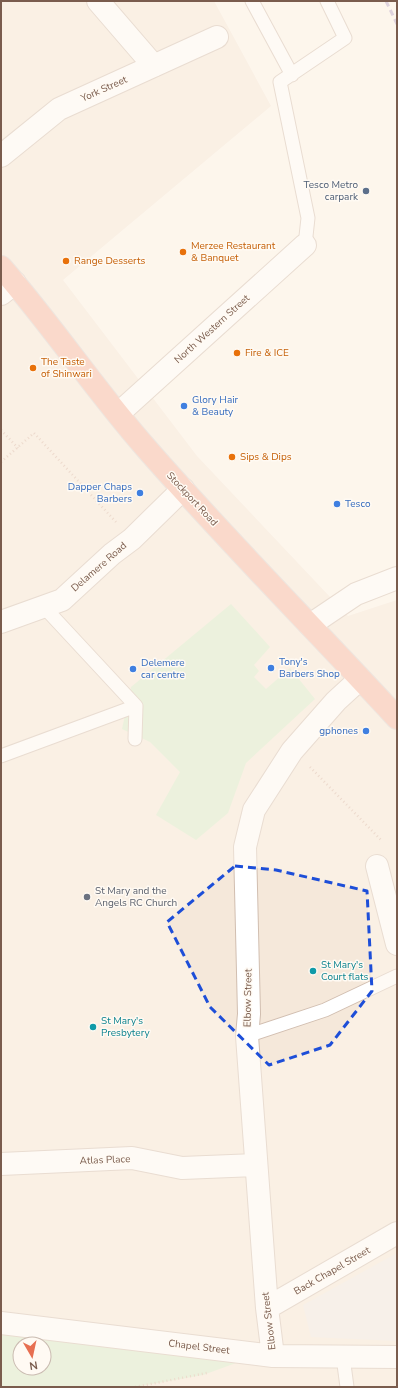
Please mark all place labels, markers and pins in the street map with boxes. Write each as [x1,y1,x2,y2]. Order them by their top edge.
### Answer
place label: Tesco Metro carpark [304,178,359,204]
marker: Tesco Metro carpark [361,186,371,196]
place label: Merzee Restaurant & Banquet [191,239,276,265]
marker: Merzee Restaurant & Banquet [178,247,188,257]
place label: Range Desserts [74,254,145,268]
marker: Range Desserts [61,256,71,266]
place label: Fire & ICE [245,346,289,360]
marker: Fire & ICE [232,348,242,358]
place label: The Taste of Shinwari [41,355,92,381]
marker: The Taste of Shinwari [28,363,38,373]
place label: Glory Hair & Beauty [192,393,239,419]
marker: Glory Hair & Beauty [179,401,189,411]
place label: Sips & Dips [240,450,292,464]
marker: Sips & Dips [227,452,237,462]
place label: Dapper Chaps Barbers [68,480,132,506]
marker: Dapper Chaps Barbers [135,488,145,498]
place label: Tesco [345,497,371,511]
marker: Tesco [332,499,342,509]
place label: Tony's Barbers Shop [279,655,340,681]
place label: Delemere car centre [141,656,185,682]
marker: Tony's Barbers Shop [266,663,276,673]
marker: Delemere car centre [128,664,138,674]
place label: gphones [319,724,358,738]
marker: gphones [361,726,371,736]
place label: St Mary and the Angels RC Church [95,884,177,910]
marker: St Mary and the Angels RC Church [82,892,92,902]
place label: St Mary's Court flats [321,958,369,984]
marker: St Mary's Court flats [308,966,318,976]
place label: St Mary's Presbytery [101,1014,151,1040]
marker: St Mary's Presbytery [88,1022,98,1032]

